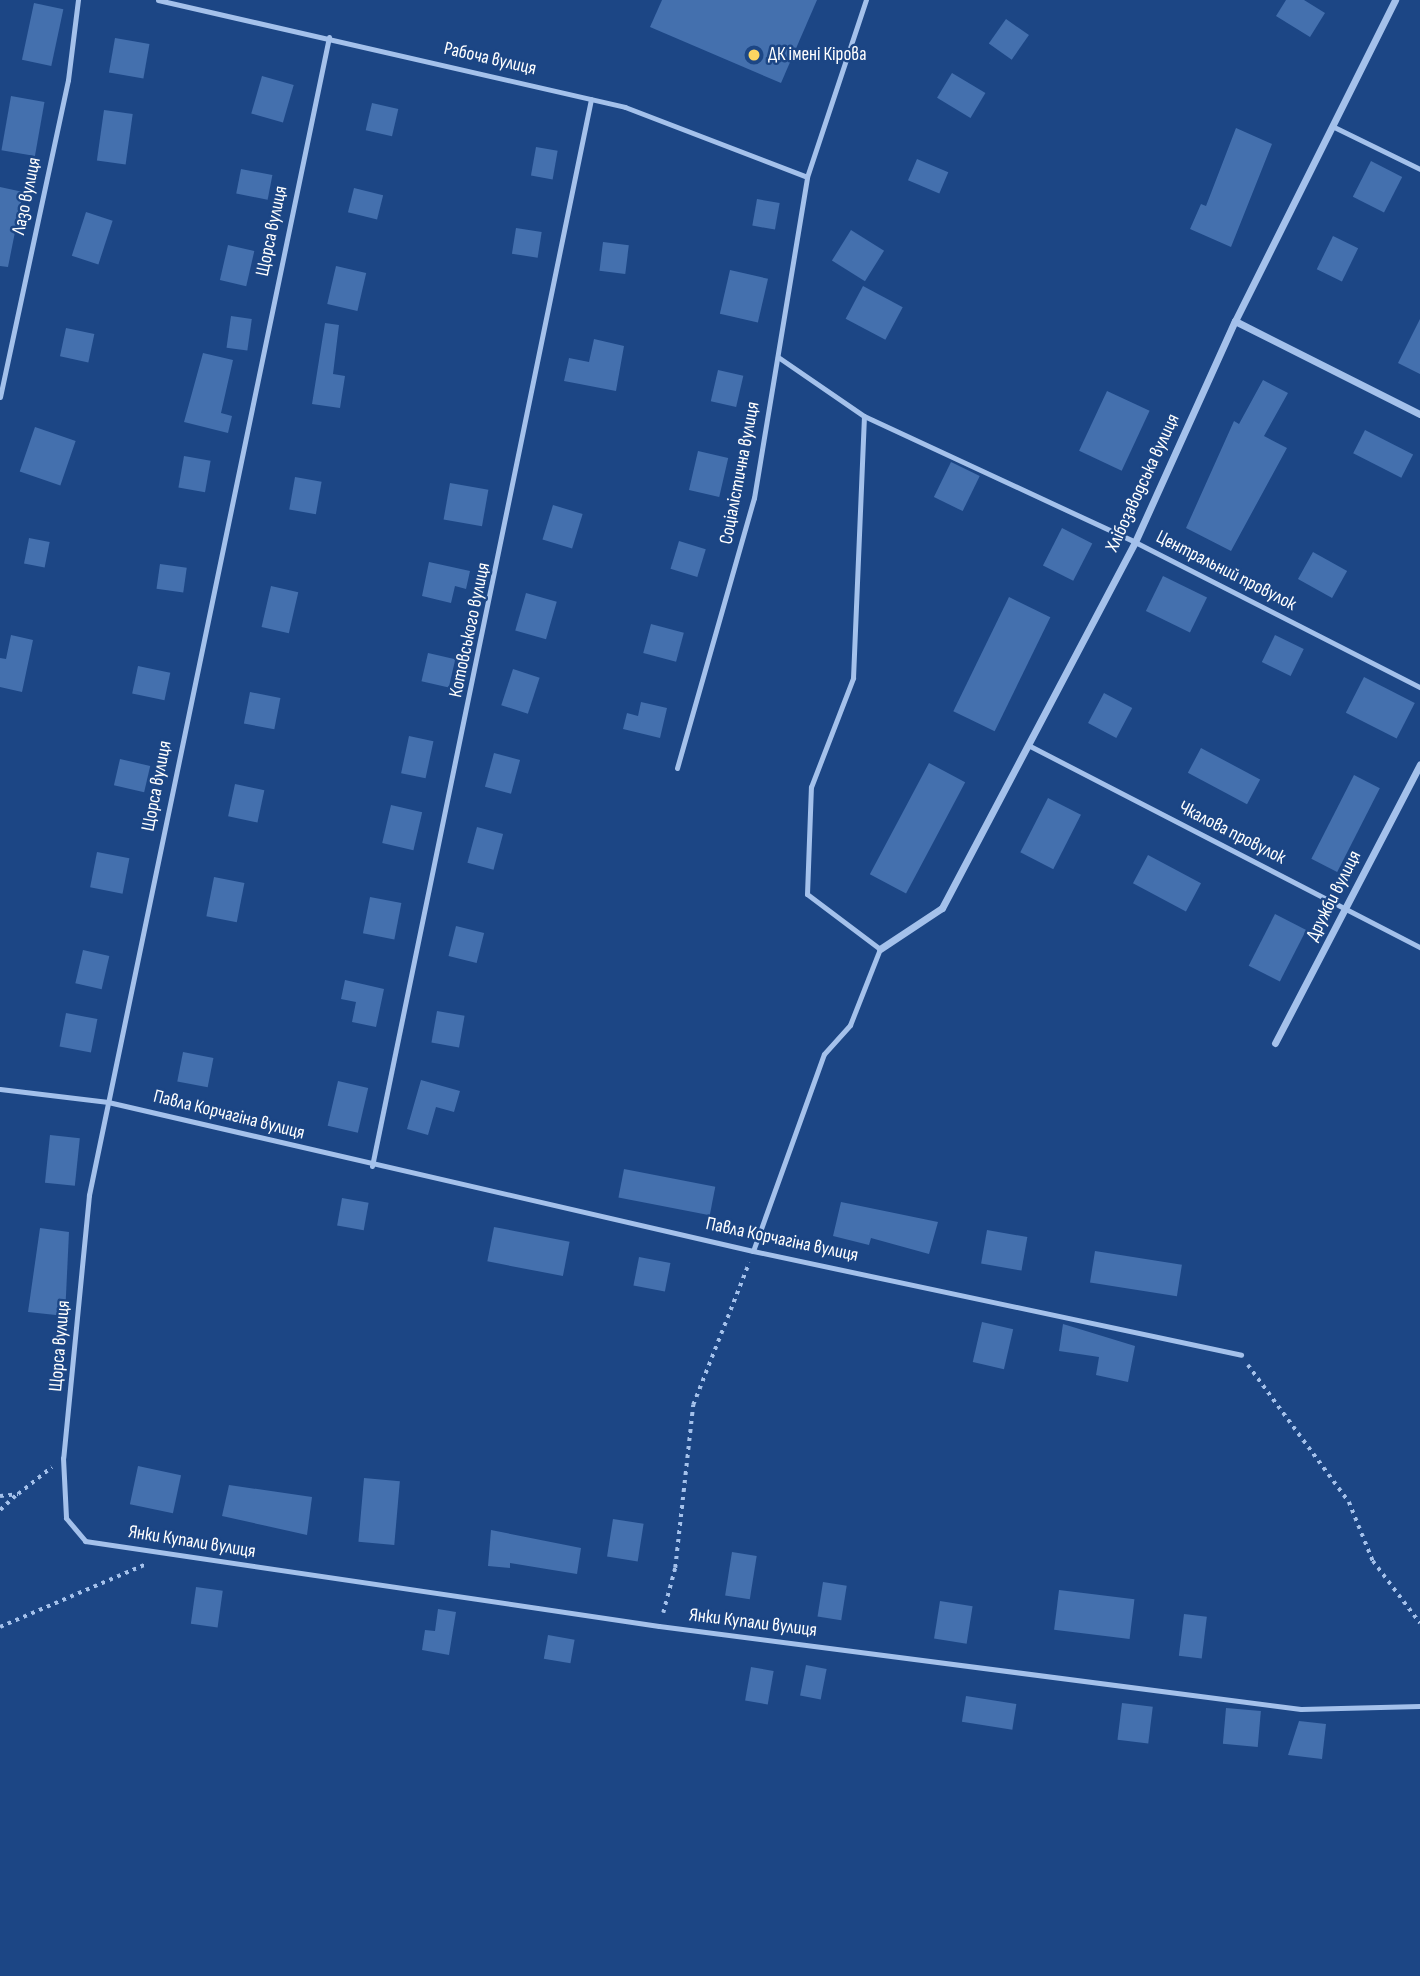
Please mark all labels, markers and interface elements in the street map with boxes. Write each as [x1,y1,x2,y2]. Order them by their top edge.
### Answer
street label: Рабоча вулиця [442,37,538,81]
place label: ДК імені Кірова [768,44,867,66]
marker: ДК імені Кірова [746,47,762,63]
street label: Лазо вулиця [8,155,46,237]
street label: Щорса вулиця [251,184,293,278]
street label: Соціалістична вулиця [715,400,765,546]
street label: Хлібозаводська вулиця [1101,410,1185,556]
street label: Центральний провулок [1152,526,1300,616]
street label: Котовського вулиця [445,560,495,700]
street label: Щорса вулиця [137,739,177,833]
street label: Чкалова провулок [1175,796,1289,870]
street label: Дружби вулиця [1301,847,1367,945]
street label: Павла Корчагіна вулиця [151,1085,307,1145]
street label: Павла Корчагіна вулиця [704,1213,860,1267]
street label: Щорса вулиця [45,1299,75,1393]
street label: Янки Купали вулиця [127,1521,257,1563]
street label: Янки Купали вулиця [688,1604,818,1642]

